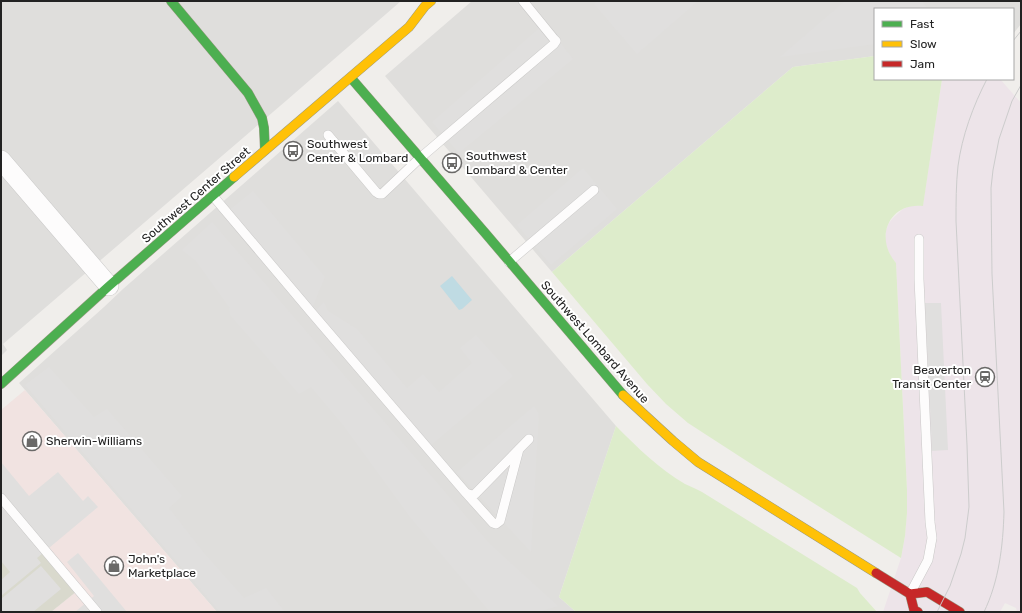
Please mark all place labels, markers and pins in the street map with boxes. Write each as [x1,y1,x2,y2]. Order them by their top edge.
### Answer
place label: Southwest Center & Lombard [307,137,408,165]
bus stop icon: Southwest Center & Lombard [282,140,304,162]
place label: Southwest Lombard & Center [466,149,568,177]
bus stop icon: Southwest Lombard & Center [441,152,463,174]
place label: Beaverton Transit Center [892,363,971,391]
station icon: Beaverton Transit Center [974,366,996,388]
shop icon: Sherwin-Williams [21,430,43,452]
place label: Sherwin-Williams [46,434,142,448]
place label: John's Marketplace [128,552,196,580]
shop icon: John's Marketplace [103,555,125,577]

